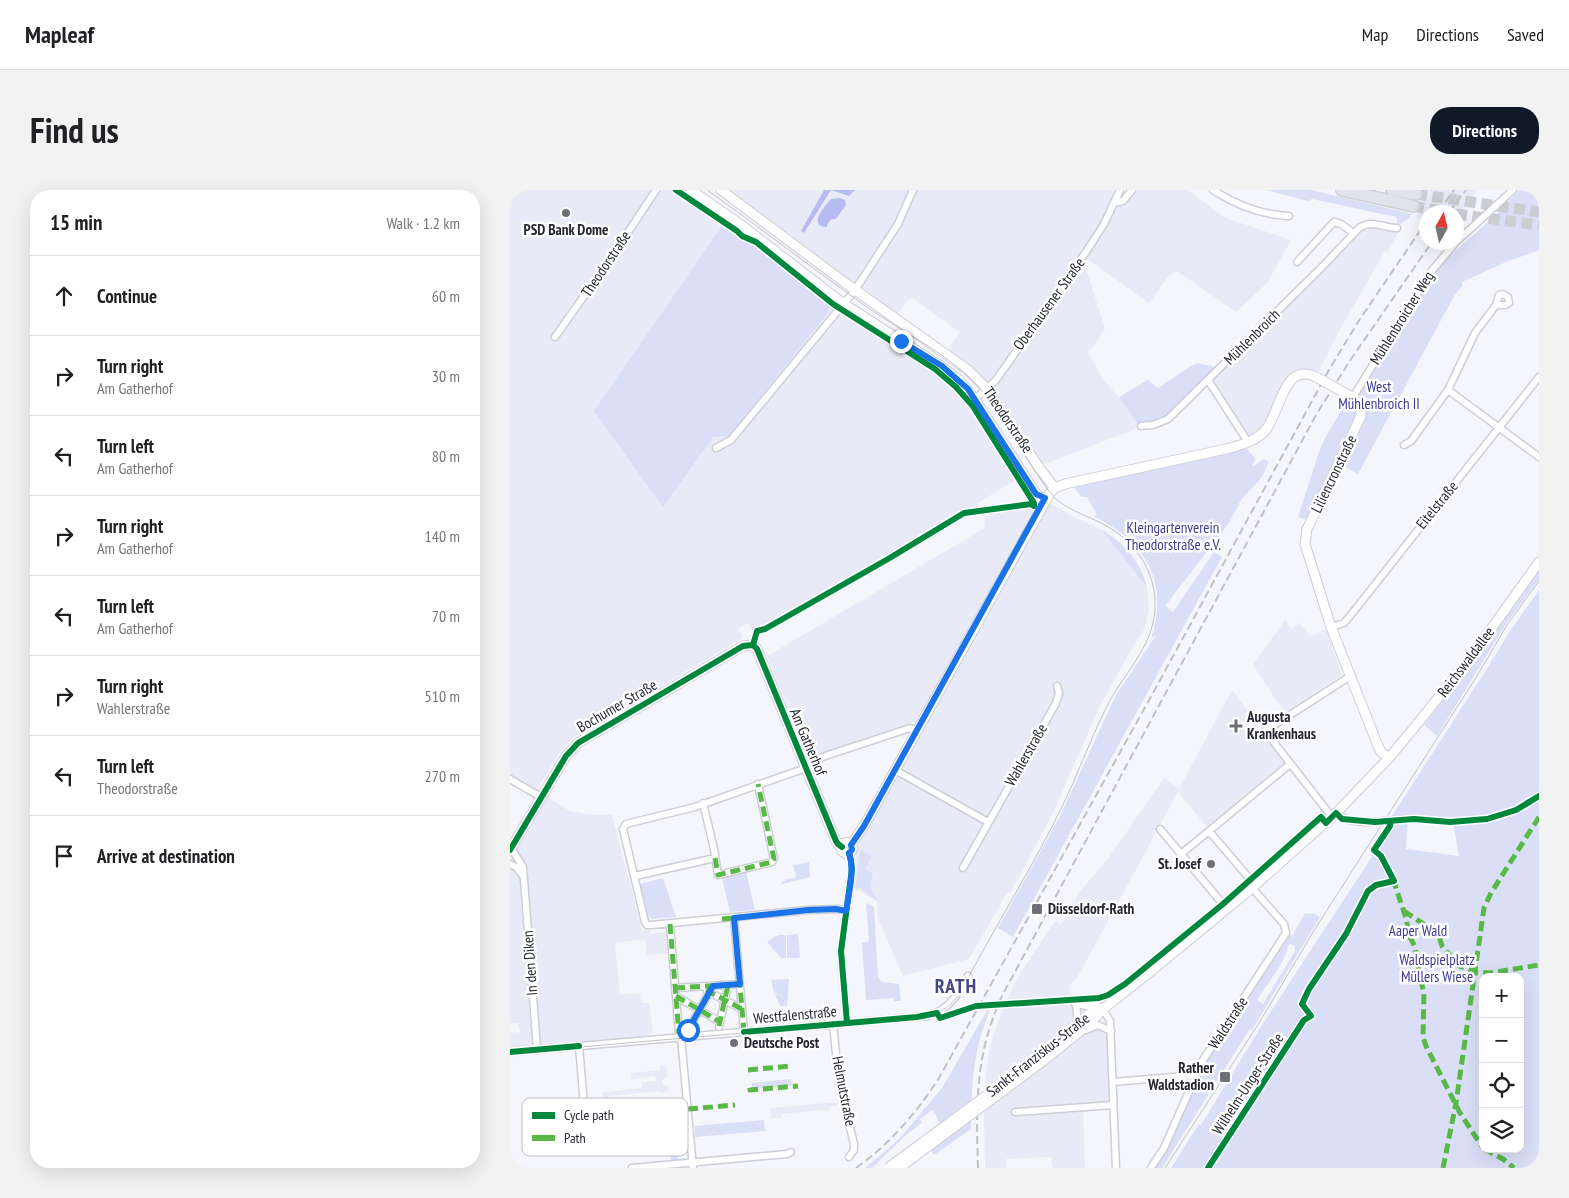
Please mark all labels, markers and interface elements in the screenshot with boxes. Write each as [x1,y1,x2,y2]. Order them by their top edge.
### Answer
text: Mapleaf [25,19,94,50]
text: Map [1362,23,1388,46]
text: Directions [1416,23,1479,46]
text: Saved [1507,23,1544,46]
text: Find us [30,107,119,153]
button: Directions [1430,107,1539,154]
north arrow [1419,205,1464,250]
marker: PSD Bank Dome [560,207,572,219]
text: 15 min [50,209,102,236]
text: Walk · 1.2 km [386,213,460,233]
place label: PSD Bank Dome [524,220,608,239]
street label: Theodorstraße [577,227,635,300]
street label: Oberhausener Straße [1009,254,1089,354]
street label: Mühlenbroicher Weg [1365,268,1438,368]
icon: ahead [50,282,78,310]
text: Continue [97,284,157,308]
text: 60 m [432,286,460,306]
street label: Mühlenbroich [1220,305,1284,369]
route end [890,330,913,353]
text: Turn right [97,354,163,378]
icon: right [50,362,78,390]
text: 30 m [432,366,460,386]
park label: West Mühlenbroich II [1338,377,1420,413]
text: Am Gatherhof [97,378,173,398]
street label: Theodorstraße [979,383,1037,456]
street label: Liliencronstraße [1307,432,1361,516]
text: Turn left [97,434,154,458]
icon: left [50,442,78,470]
text: 80 m [432,446,460,466]
text: Am Gatherhof [97,458,173,478]
street label: Eitelstraße [1412,477,1462,533]
text: Turn right [97,514,163,538]
park label: Kleingartenverein Theodorstraße e.V. [1125,518,1221,554]
icon: right [50,522,78,550]
text: 140 m [425,526,460,546]
text: Am Gatherhof [97,538,173,558]
text: Turn left [97,594,154,618]
icon: left [50,602,78,630]
text: 70 m [432,606,460,626]
text: Am Gatherhof [97,618,173,638]
street label: Reichswaldallee [1433,623,1498,701]
text: Turn right [97,674,163,698]
street label: Bochumer Straße [573,675,660,736]
icon: right [50,682,78,710]
text: 510 m [425,686,460,706]
text: Wahlerstraße [97,698,170,718]
street label: Am Gatherhof [786,705,832,779]
place label: Augusta Krankenhaus [1246,707,1316,743]
marker: Augusta Krankenhaus [1229,719,1243,733]
street label: Wahlerstraße [1000,720,1051,789]
text: Turn left [97,754,154,778]
icon: left [50,762,78,790]
text: 270 m [425,766,460,786]
text: Theodorstraße [97,778,178,798]
icon: arrive [50,842,78,870]
text: Arrive at destination [97,844,235,868]
place label: St. Josef [1158,854,1202,873]
marker: St. Josef [1205,858,1217,870]
place label: Düsseldorf-Rath [1048,899,1135,918]
marker: Düsseldorf-Rath [1030,902,1044,916]
park label: Aaper Wald [1389,921,1447,940]
street label: In den Diken [518,930,541,996]
park label: Waldspielplatz Müllers Wiese [1399,950,1475,986]
district label: RATH [935,973,977,999]
map controls [1479,973,1524,1153]
button: + [1479,973,1524,1018]
street label: Waldstraße [1204,993,1251,1052]
street label: Westfalenstraße [752,1001,838,1028]
street label: Sankt-Franziskus-Straße [982,1008,1093,1101]
button: − [1479,1018,1524,1063]
route start [677,1019,700,1042]
street label: Wilhelm-Unger-Straße [1208,1029,1287,1138]
place label: Deutsche Post [744,1033,820,1052]
marker: Deutsche Post [728,1037,740,1049]
street label: Helmutstraße [828,1054,861,1128]
place label: Rather Waldstadion [1147,1058,1215,1094]
button: locate [1479,1063,1524,1108]
marker: Rather Waldstadion [1218,1070,1232,1084]
legend [522,1098,688,1156]
text: Cycle path [564,1106,614,1124]
button: layers [1479,1108,1524,1153]
text: Path [564,1129,586,1147]

